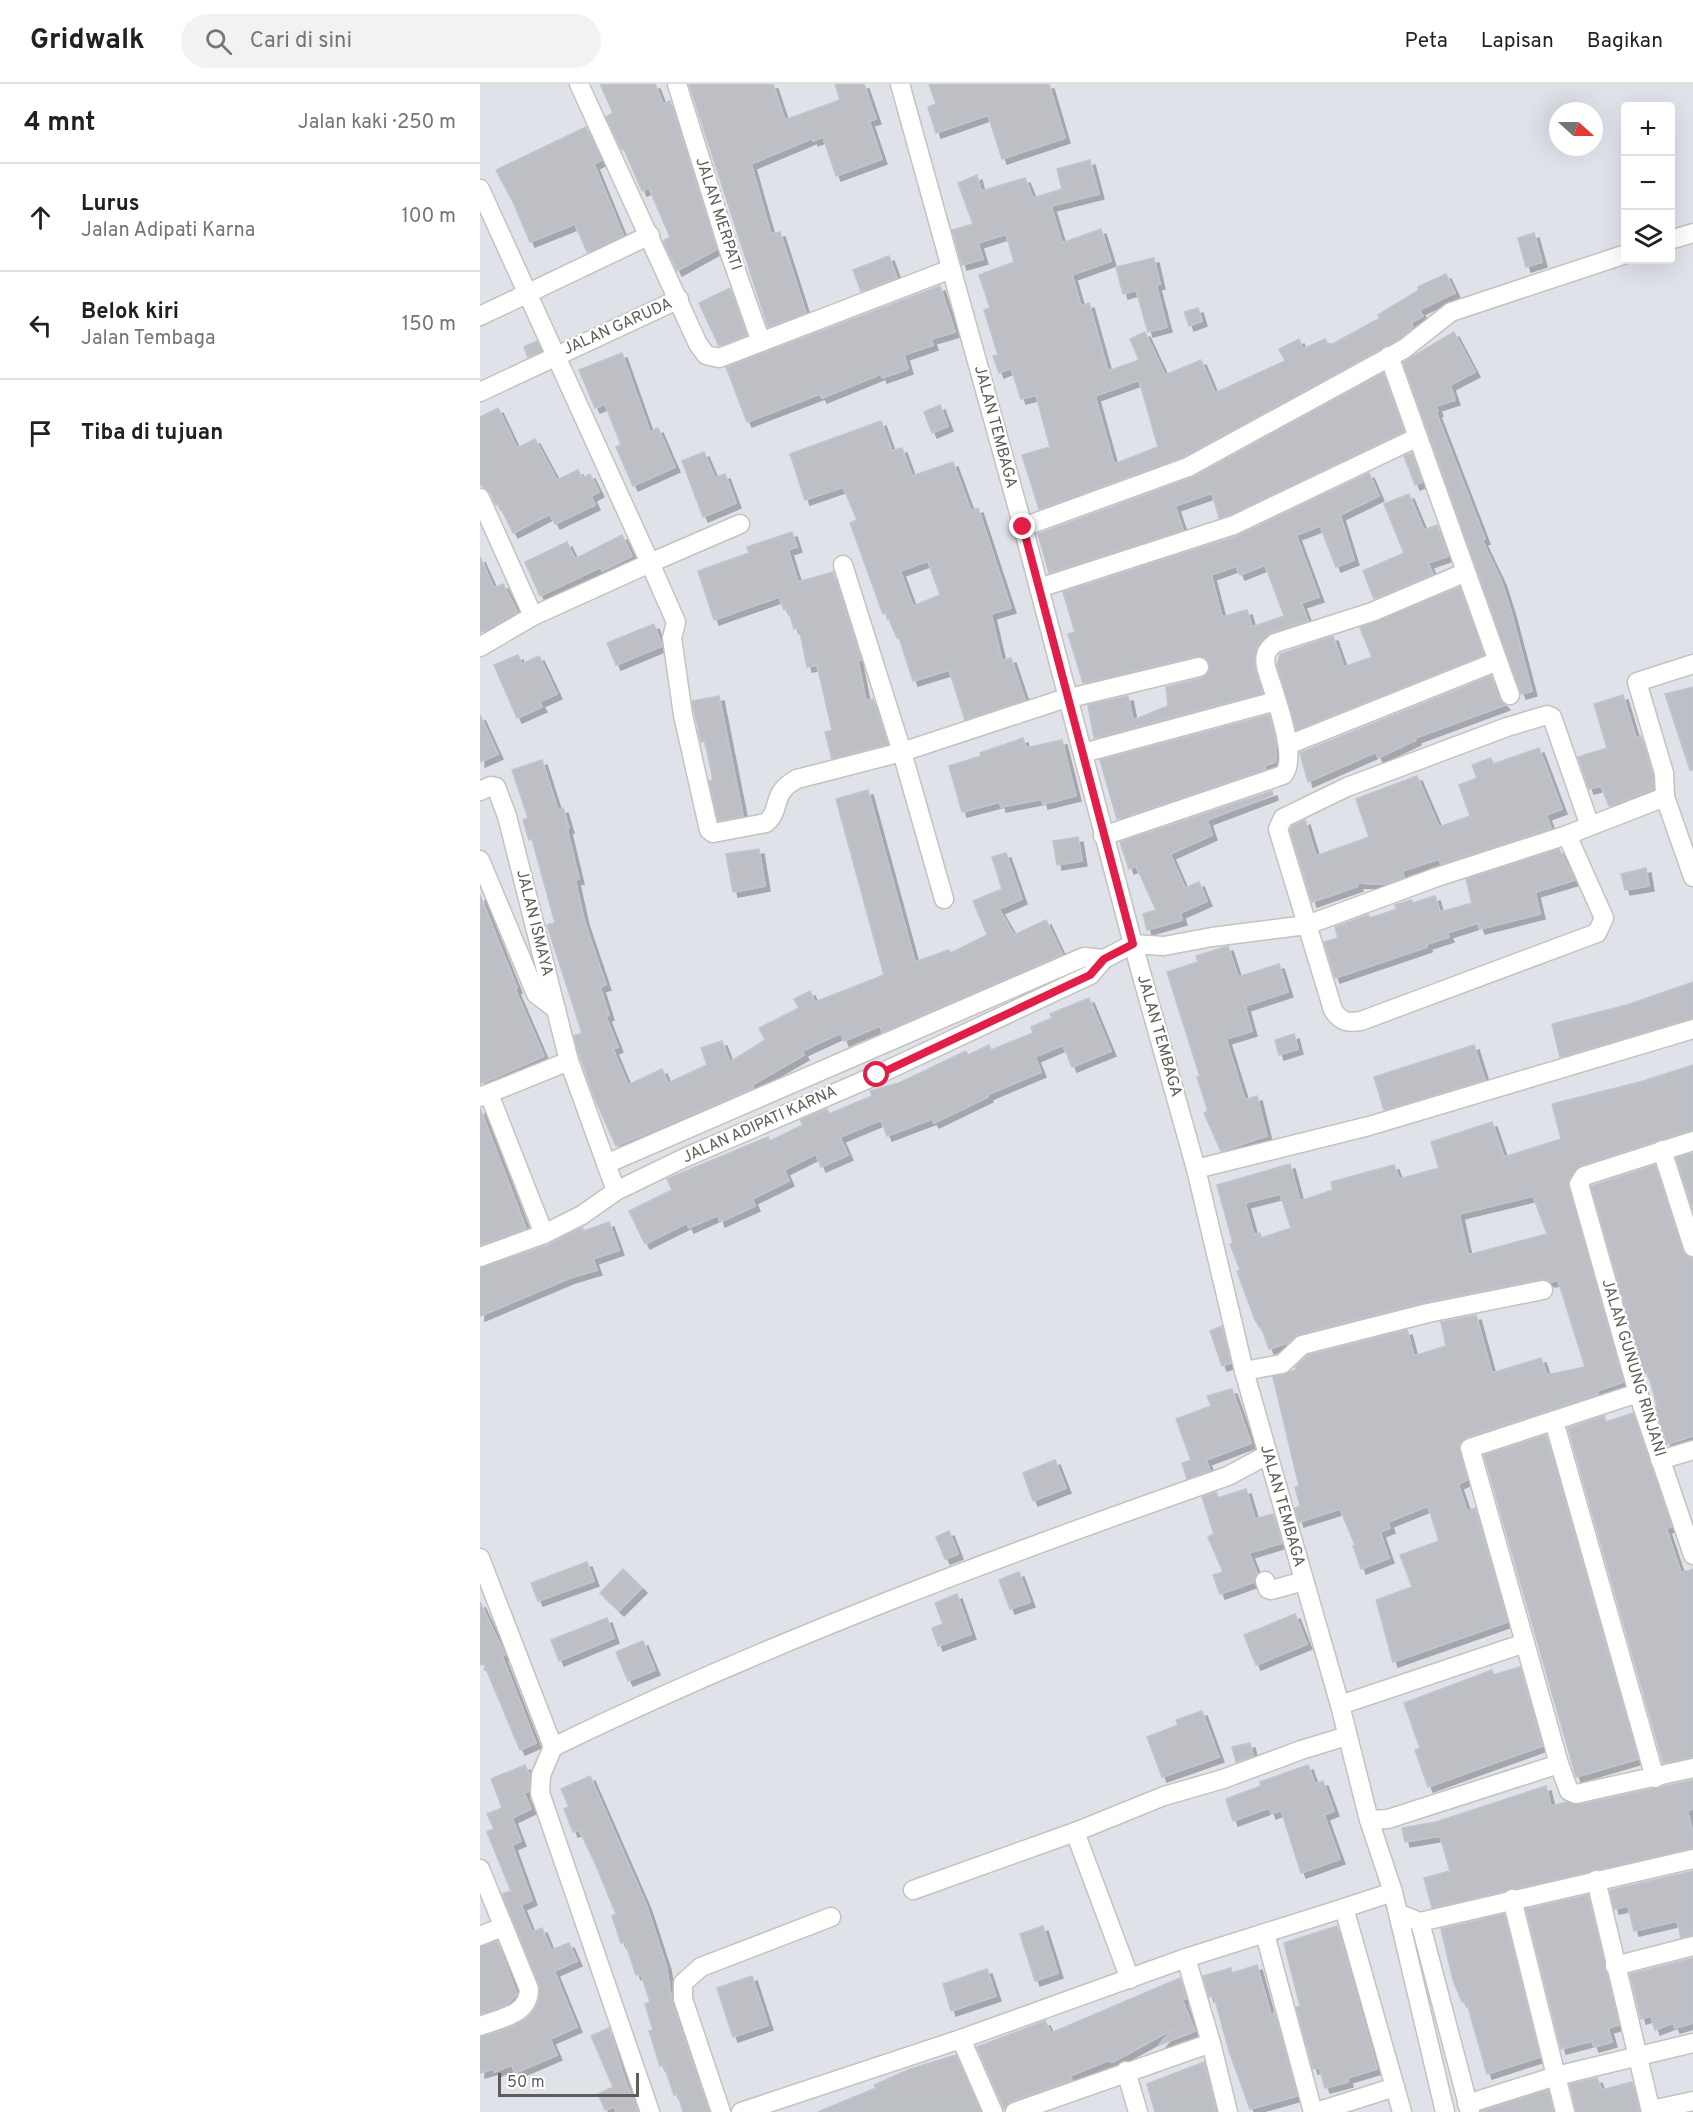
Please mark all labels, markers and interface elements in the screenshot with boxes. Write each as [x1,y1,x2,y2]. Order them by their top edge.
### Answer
search box [181,14,601,68]
text: Gridwalk [30,23,145,59]
icon: search [202,25,235,58]
text: Cari di sini [250,28,352,55]
text: Peta [1405,28,1448,55]
text: Lapisan [1481,28,1554,55]
text: Bagikan [1587,28,1663,55]
north arrow [1549,102,1603,156]
map controls [1621,102,1675,264]
button: + [1621,102,1675,156]
text: 4 mnt [24,107,95,140]
text: Jalan kaki · 250 m [298,110,456,136]
street label: JALAN MERPATI [690,155,746,273]
button: − [1621,156,1675,210]
text: Lurus [81,191,140,218]
icon: ahead [24,201,57,234]
text: 100 m [401,204,456,230]
button: layers [1621,210,1675,264]
text: Jalan Adipati Karna [81,218,255,244]
street label: JALAN GARUDA [560,294,676,360]
text: Belok kiri [81,299,179,326]
icon: left [24,309,57,342]
text: 150 m [402,312,456,338]
text: Jalan Tembaga [81,326,216,352]
street label: JALAN TEMBAGA [969,363,1021,491]
icon: arrive [24,417,57,450]
text: Tiba di tujuan [81,420,223,447]
route end [1009,513,1035,539]
street label: JALAN ISMAYA [511,868,557,979]
street label: JALAN TEMBAGA [1132,973,1186,1100]
route start [863,1061,889,1087]
street label: JALAN ADIPATI KARNA [680,1082,841,1168]
street label: JALAN GUNUNG RINJANI [1596,1277,1670,1459]
street label: JALAN TEMBAGA [1255,1443,1309,1570]
scale bar [498,2070,639,2098]
text: 50 m [507,2073,545,2093]

